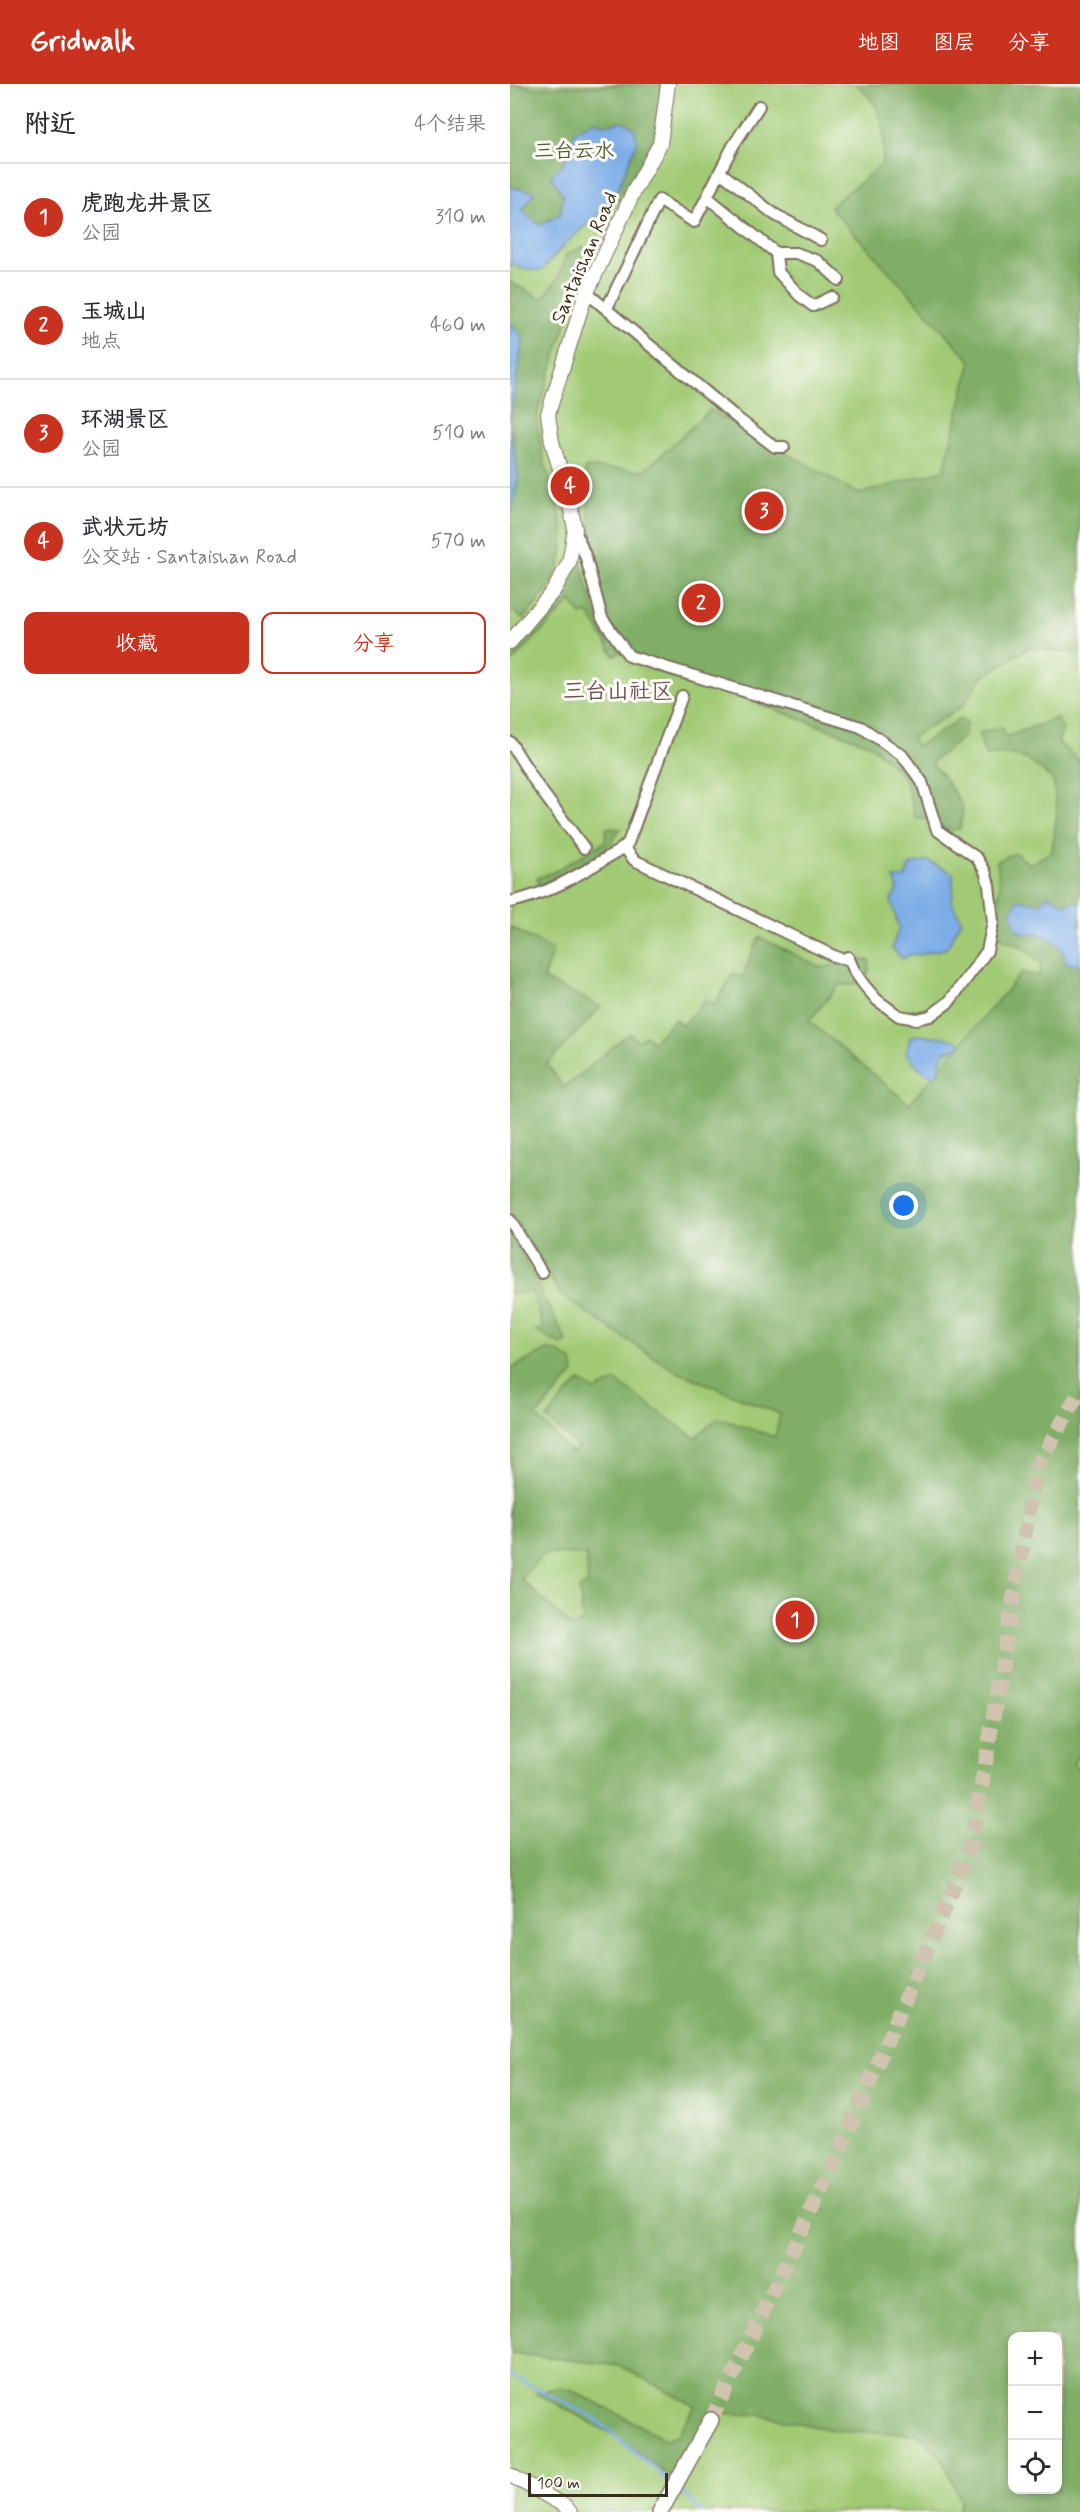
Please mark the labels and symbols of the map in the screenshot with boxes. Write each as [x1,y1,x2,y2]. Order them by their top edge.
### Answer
park label: 三台云水 [534,138,614,165]
street label: Santaishan Road [545,188,625,328]
pin: 4 [550,464,590,508]
pin: 3 [744,488,784,534]
pin: 2 [682,580,720,626]
district label: 三台山社区 [563,678,673,706]
your location [889,1191,918,1220]
pin: 1 [776,1598,814,1642]
scale bar [528,2470,668,2498]

